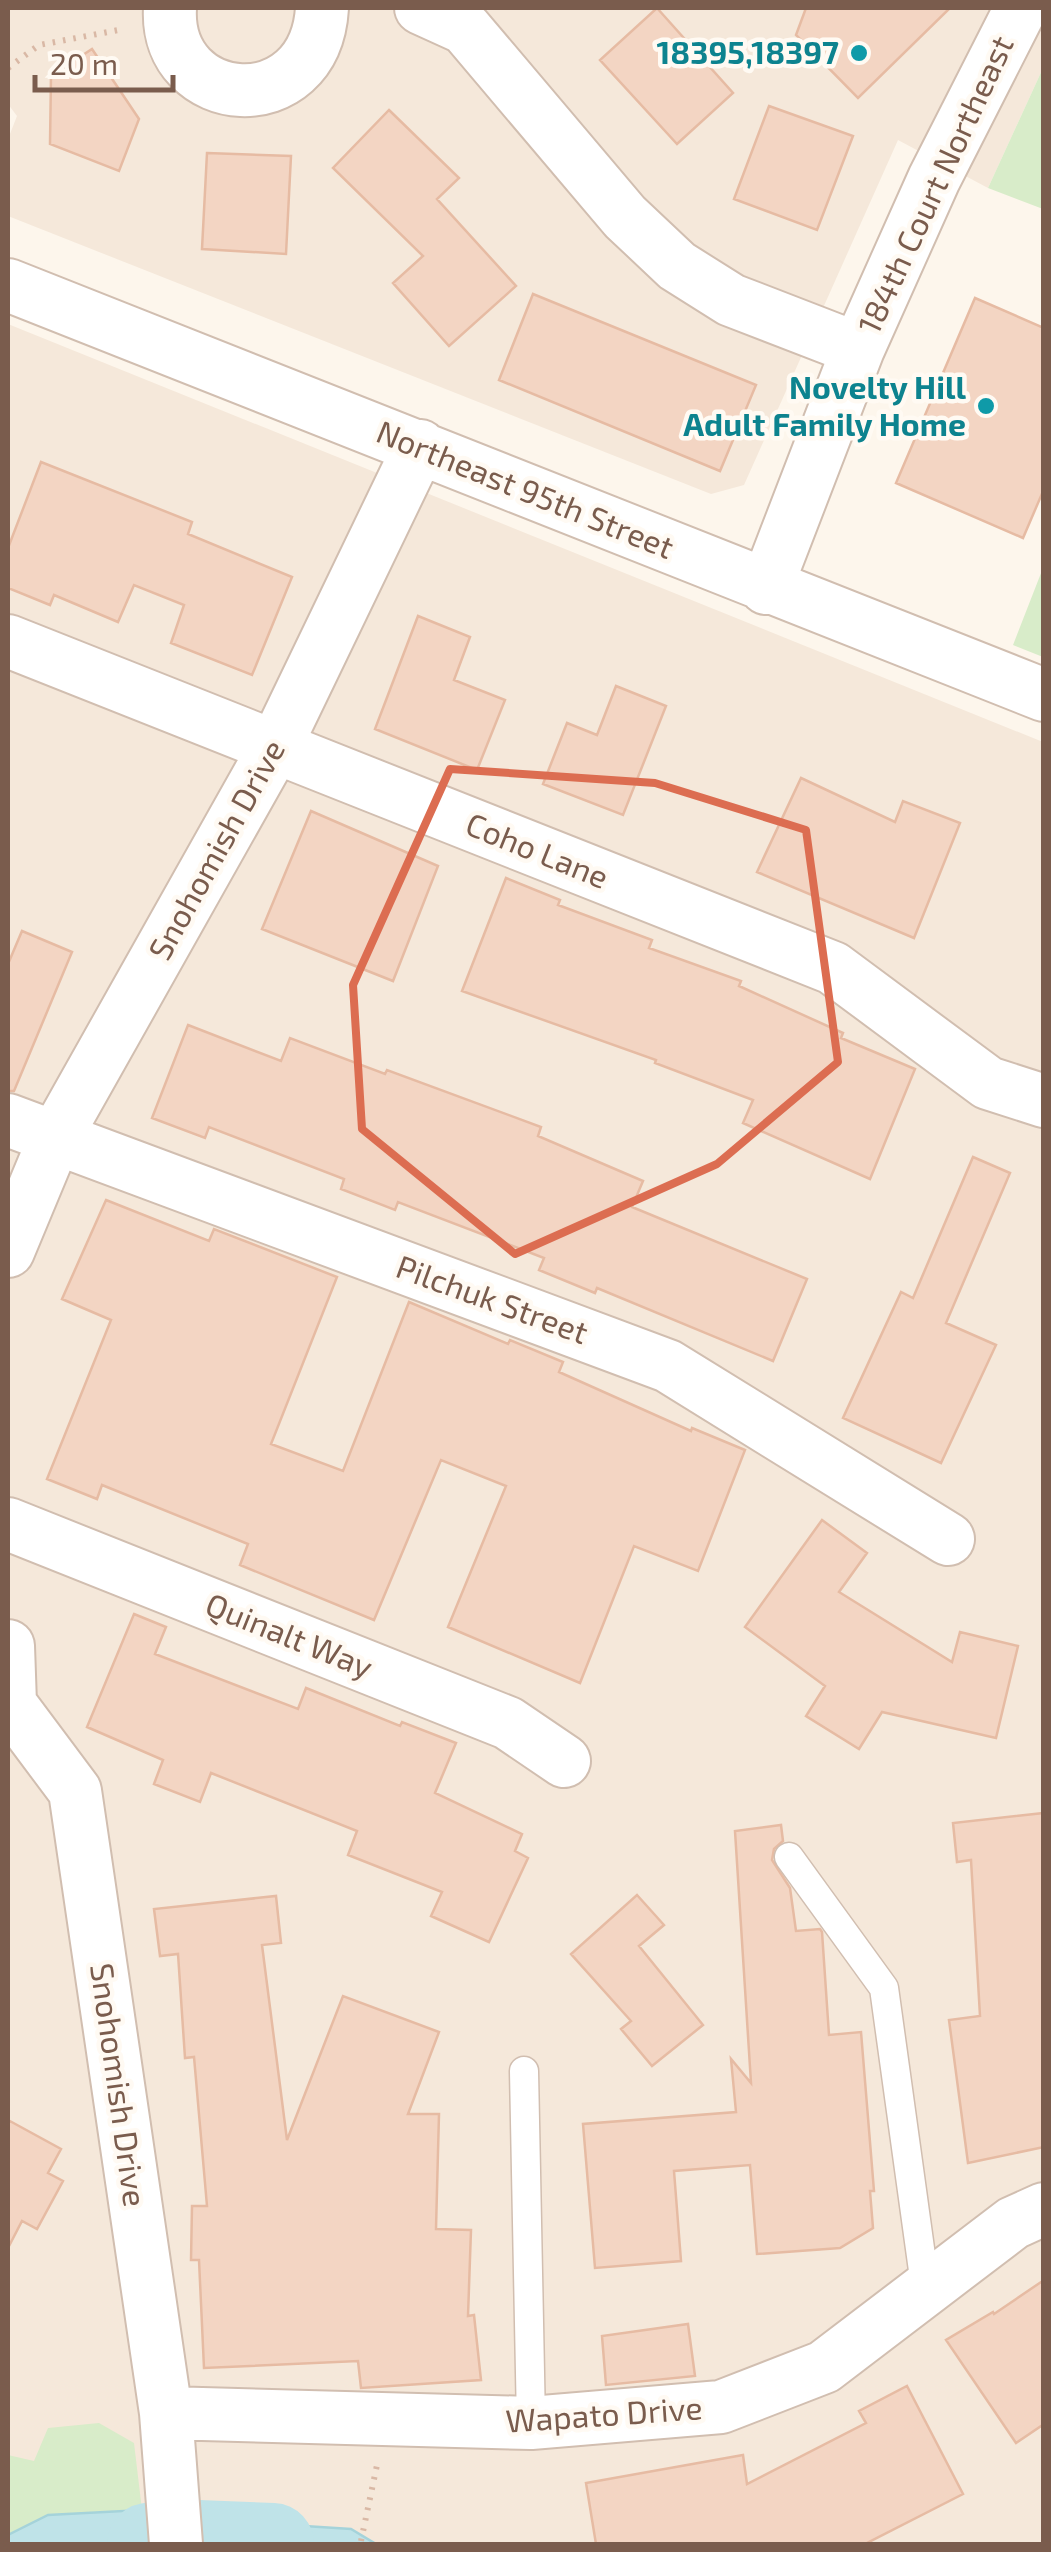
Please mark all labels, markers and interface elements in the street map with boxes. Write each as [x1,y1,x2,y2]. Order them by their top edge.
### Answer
street label: 184th Court Northeast [848,29,1020,339]
scale bar [35,30,172,92]
place label: 18395,18397 [657,32,839,70]
marker: 18395,18397 [848,42,870,64]
text: 20 m [50,45,118,81]
place label: Novelty Hill Adult Family Home [683,367,966,443]
marker: Novelty Hill Adult Family Home [975,395,997,417]
street label: Northeast 95th Street [372,411,680,565]
street label: Snohomish Drive [139,732,291,966]
street label: Coho Lane [461,803,614,895]
street label: Pilchuk Street [392,1246,594,1350]
street label: Quinalt Way [200,1583,379,1686]
street label: Snohomish Drive [84,1961,156,2209]
street label: Wapato Drive [504,2387,704,2439]

